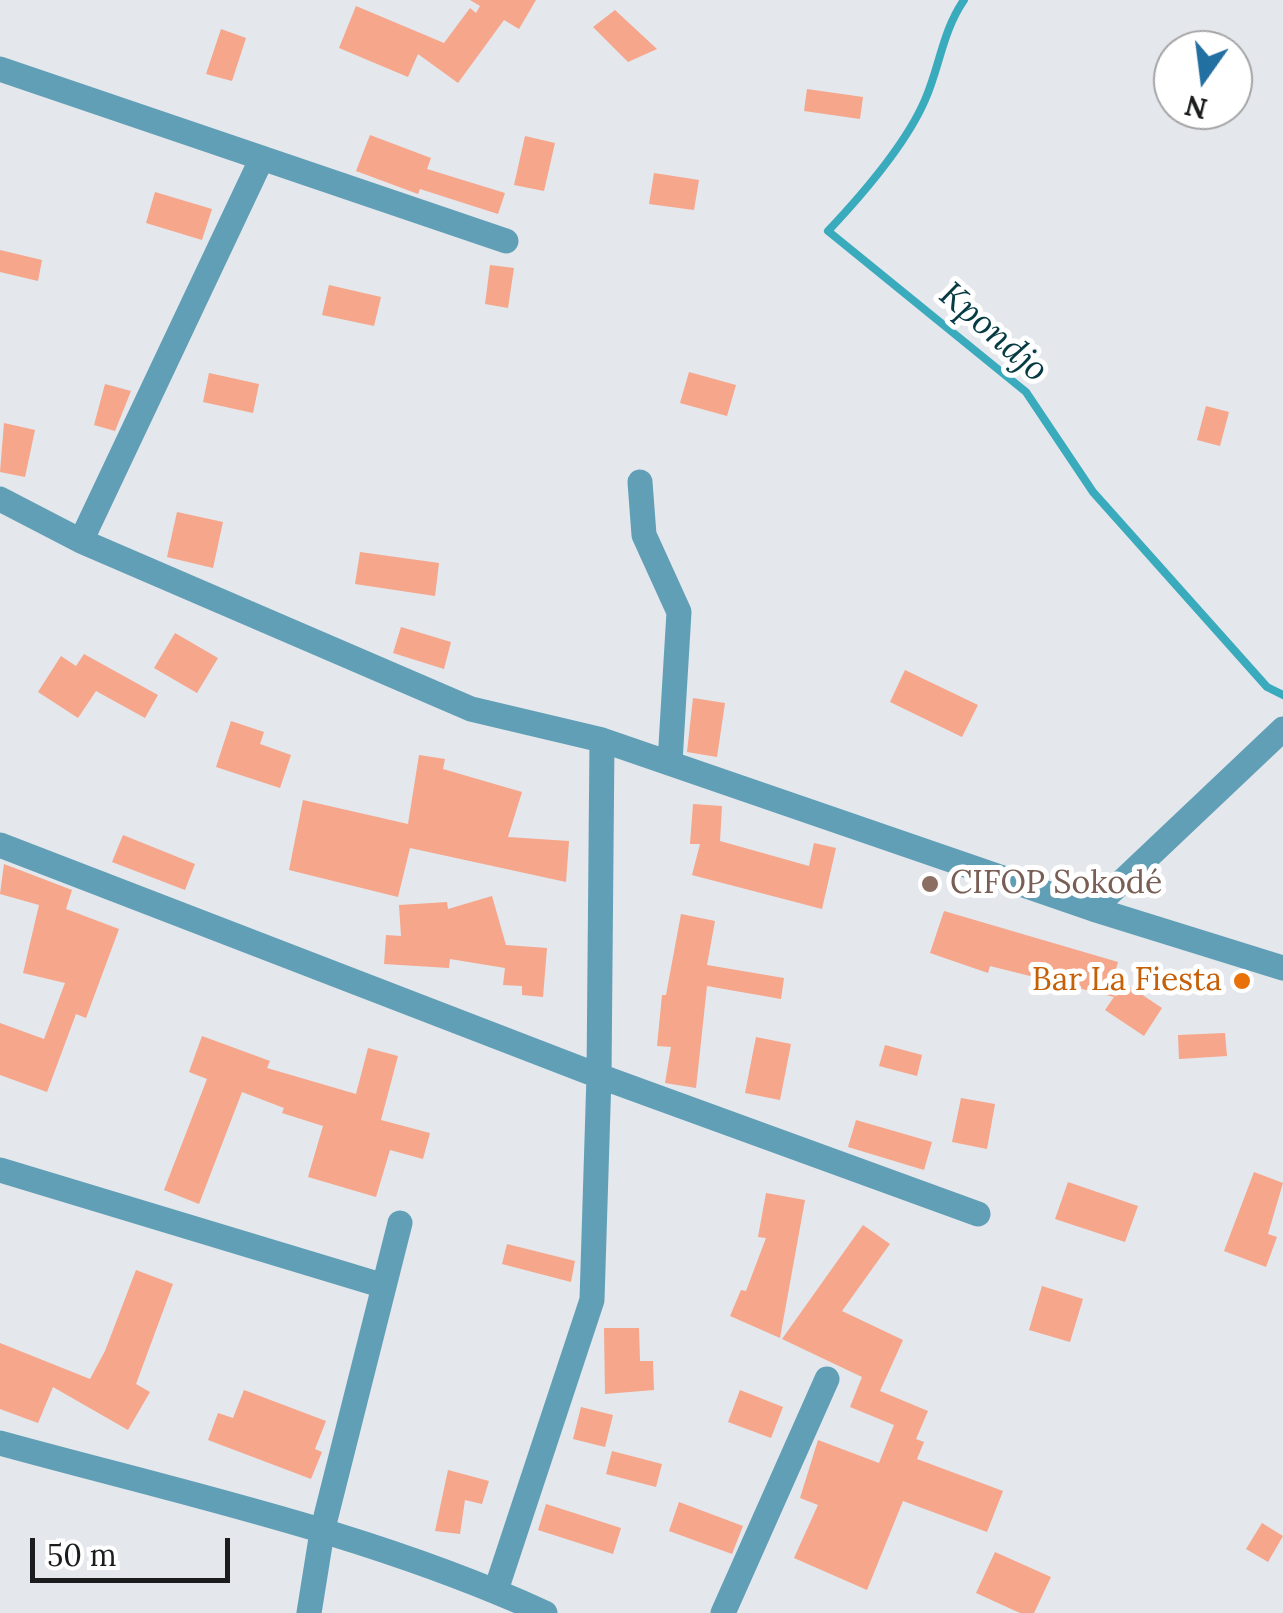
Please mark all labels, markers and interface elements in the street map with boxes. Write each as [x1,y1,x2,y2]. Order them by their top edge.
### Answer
north arrow [1153,30,1253,130]
text: N [1181,87,1211,127]
water label: Kpondjo [930,274,1056,392]
place label: CIFOP Sokodé [950,865,1162,903]
marker: CIFOP Sokodé [919,873,941,895]
place label: Bar La Fiesta [1032,962,1222,1000]
marker: Bar La Fiesta [1231,970,1253,992]
scale bar [35,1518,235,1580]
text: 50 m [47,1536,117,1574]

